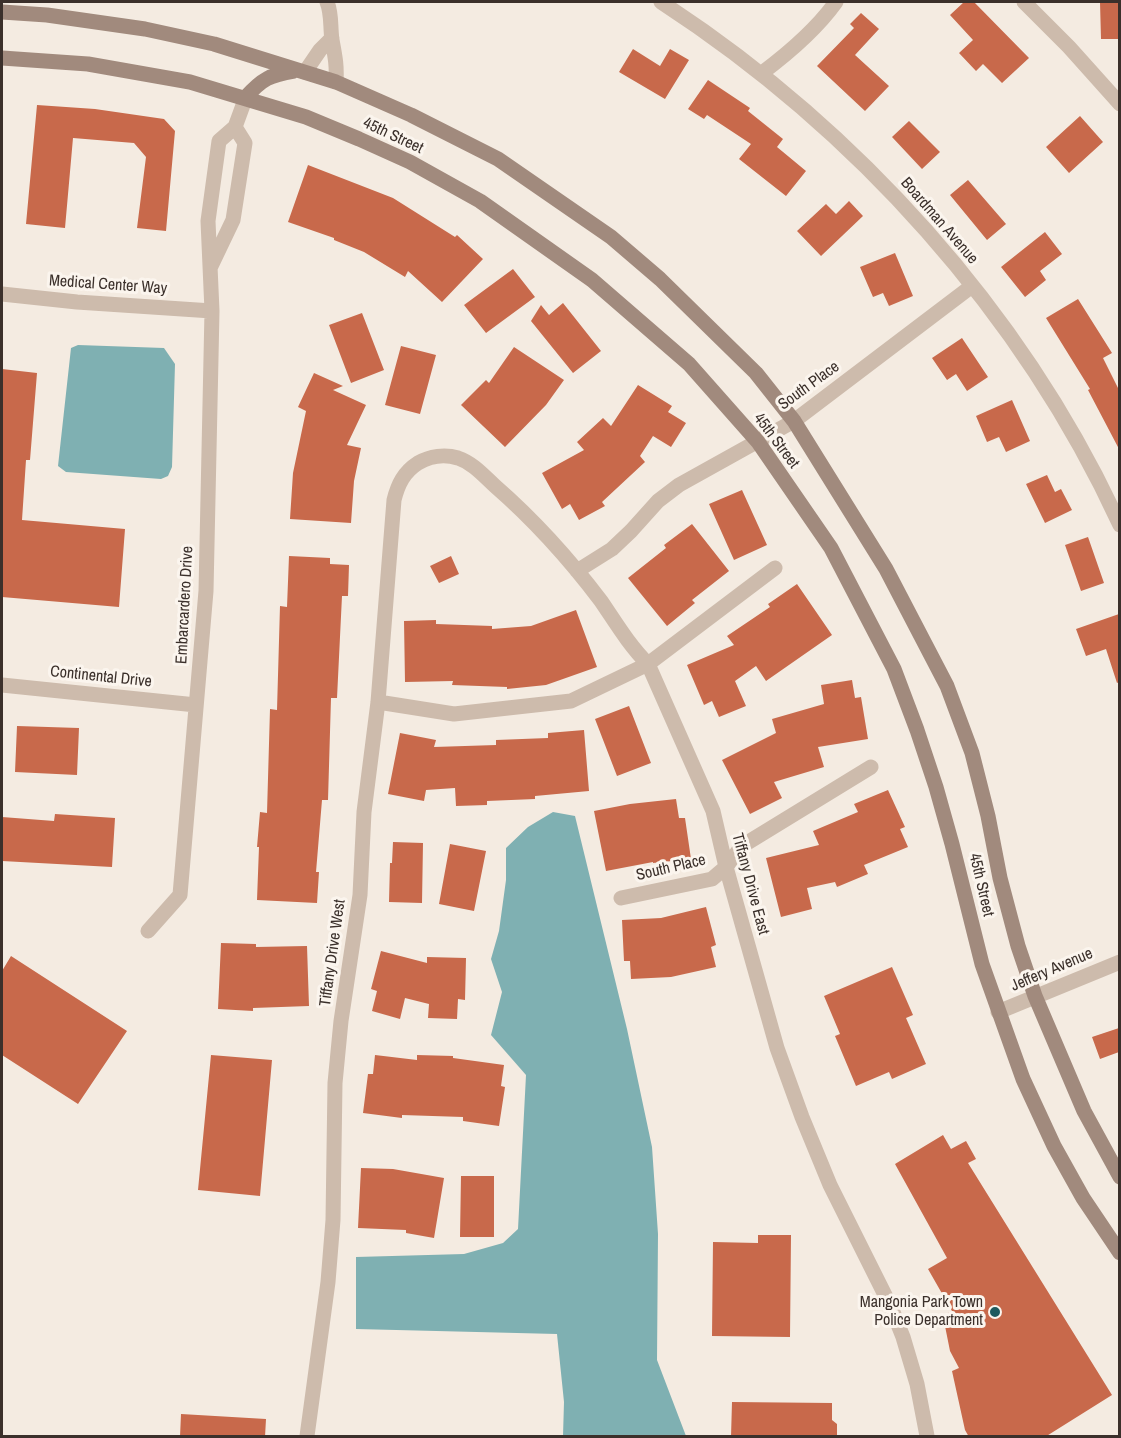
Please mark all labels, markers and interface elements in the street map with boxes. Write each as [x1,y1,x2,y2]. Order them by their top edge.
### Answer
street label: 45th Street [360,114,426,158]
street label: Boardman Avenue [896,174,982,268]
street label: Medical Center Way [48,271,168,299]
street label: South Place [775,357,843,415]
street label: 45th Street [749,410,803,472]
street label: Embarcardero Drive [172,546,198,664]
street label: Continental Drive [49,662,153,692]
street label: Tiffany Drive East [727,831,773,937]
street label: South Place [634,851,708,885]
street label: 45th Street [964,852,998,918]
street label: Tiffany Drive West [316,898,350,1008]
street label: Jeffery Avenue [1008,944,1096,996]
place label: Mangonia Park Town Police Department [860,1293,983,1331]
marker: Mangonia Park Town Police Department [988,1305,1002,1319]

